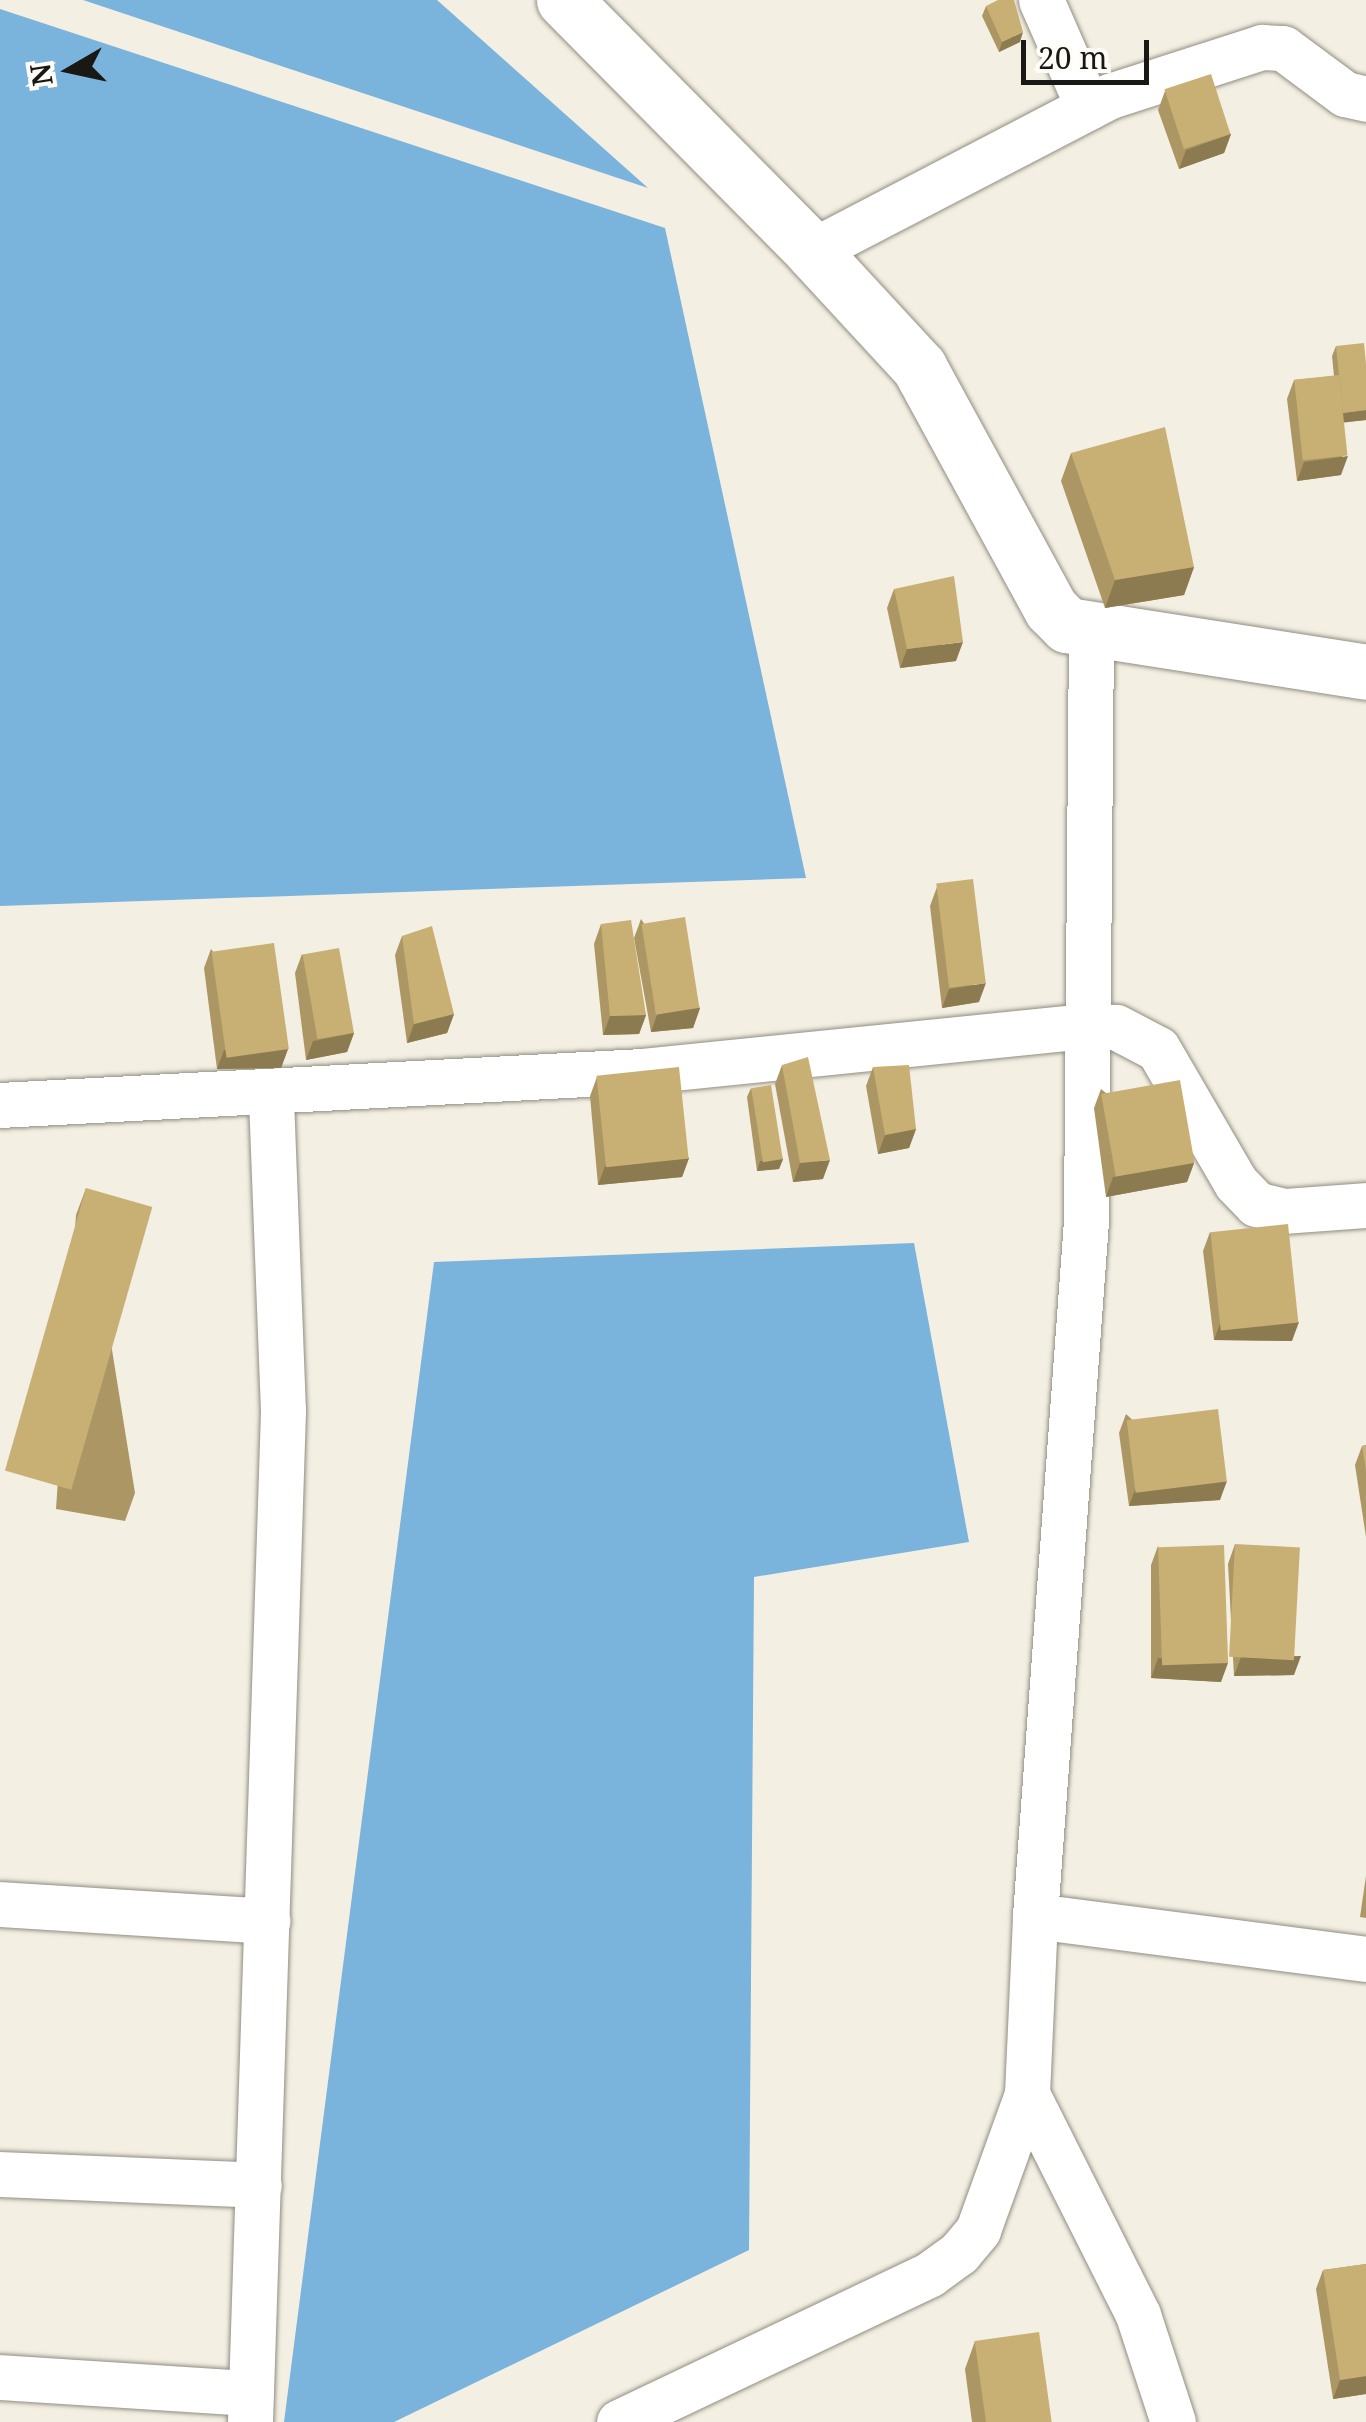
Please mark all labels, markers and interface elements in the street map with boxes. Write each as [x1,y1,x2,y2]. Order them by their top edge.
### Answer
north arrow [20,20,120,120]
scale bar [1026,20,1154,82]
text: 20 m [1038,37,1108,78]
text: N [20,61,61,89]

